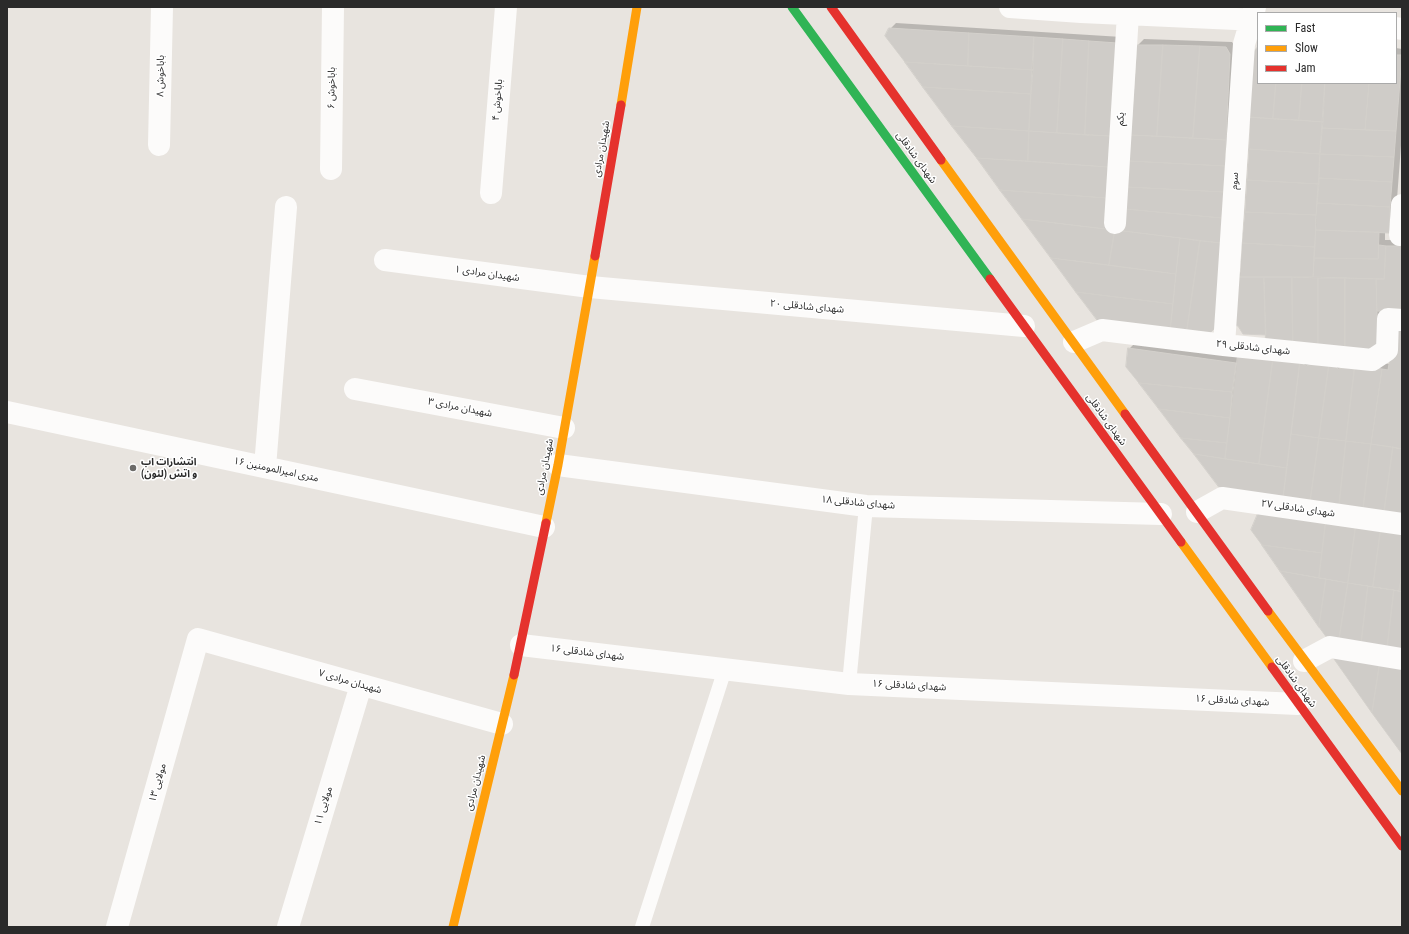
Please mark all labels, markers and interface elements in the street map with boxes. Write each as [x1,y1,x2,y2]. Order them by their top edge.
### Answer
legend [1257,12,1397,84]
text: Fast [1295,21,1315,35]
text: Slow [1295,41,1318,55]
street label: باباخوش ۸ [155,55,167,97]
text: Jam [1295,61,1316,75]
street label: باباخوش ۶ [326,67,338,109]
street label: باباخوش ۴ [490,79,506,121]
street label: یکم [1115,112,1127,126]
street label: شهیدان مرادی [591,120,613,178]
street label: شهدای شادقلی [893,130,939,186]
street label: سوم [1228,172,1242,190]
street label: شهیدان مرادی ۱ [454,264,520,284]
street label: شهدای شادقلی ۲۰ [769,298,845,316]
street label: شهدای شادقلی ۲۹ [1215,338,1291,358]
street label: شهدای شادقلی [1083,392,1129,448]
street label: شهیدان مرادی ۳ [427,396,493,420]
street label: شهیدان مرادی [534,438,556,496]
street label: ۱۶ متری امیرالمومنین [232,455,320,485]
place label: انتشارات اب و اتش (لئون) [141,456,197,480]
marker: انتشارات اب و اتش (لئون) [128,463,138,473]
street label: شهدای شادقلی ۱۸ [820,494,896,512]
street label: شهدای شادقلی ۲۷ [1260,498,1336,520]
street label: شهدای شادقلی ۱۶ [549,642,625,664]
street label: شهدای شادقلی [1273,654,1319,710]
street label: شهیدان مرادی ۷ [317,667,383,697]
street label: شهدای شادقلی ۱۶ [871,678,947,694]
street label: شهدای شادقلی ۱۶ [1194,693,1270,709]
street label: شهیدان مرادی [463,754,489,812]
street label: مولایی ۱۳ [147,762,169,804]
street label: مولایی ۱۱ [312,785,336,827]

